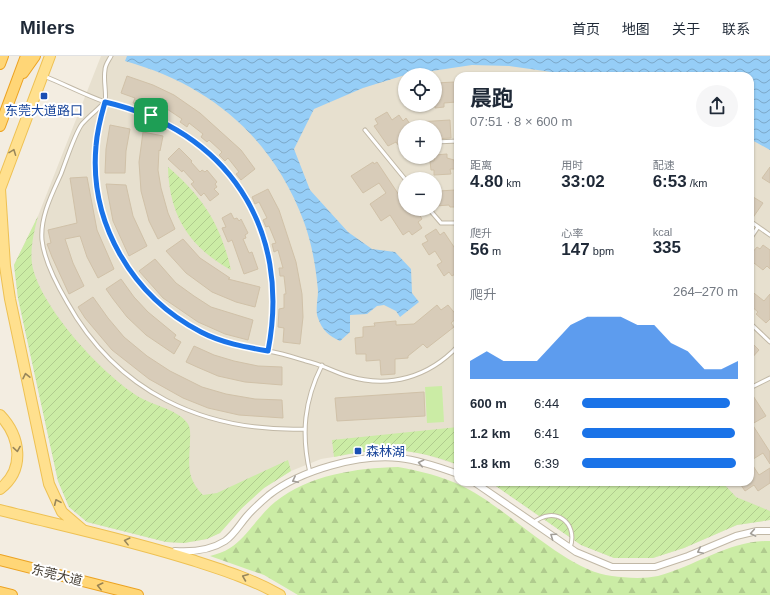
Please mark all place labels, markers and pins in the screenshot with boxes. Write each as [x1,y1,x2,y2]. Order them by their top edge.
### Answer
marker: 东莞大道路口 [39,91,49,101]
pin [134,98,168,132]
place label: 东莞大道路口 [5,103,83,118]
place label: 森林湖 [366,444,405,459]
marker: 森林湖 [353,446,363,456]

